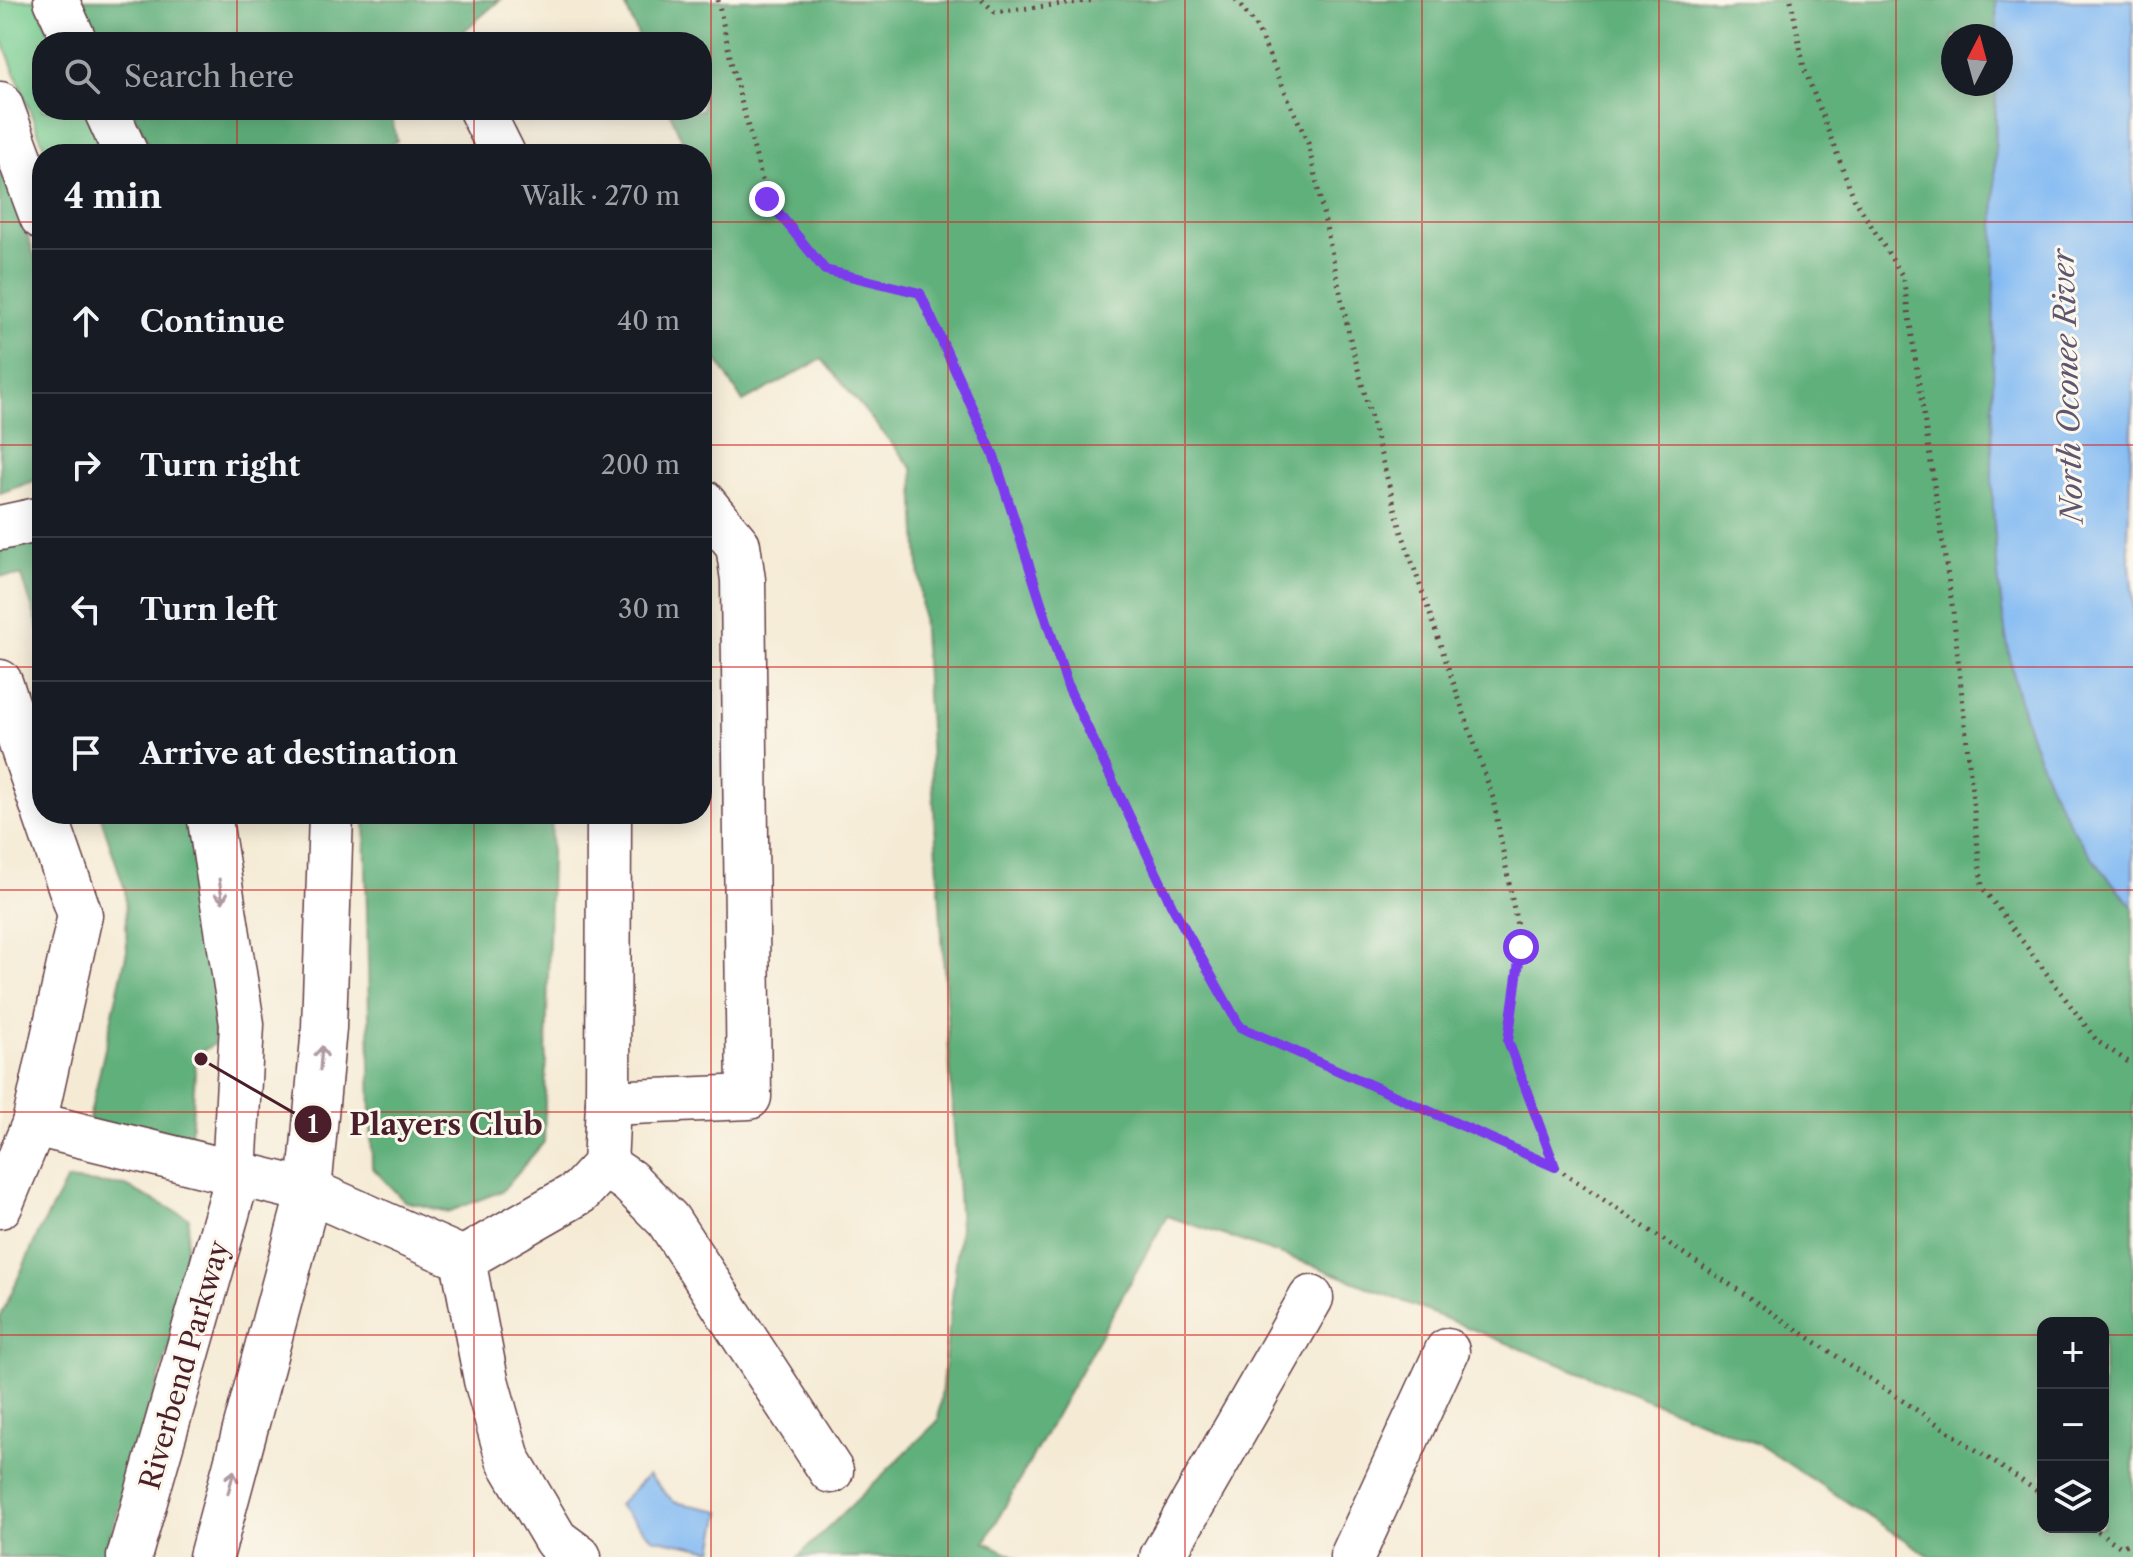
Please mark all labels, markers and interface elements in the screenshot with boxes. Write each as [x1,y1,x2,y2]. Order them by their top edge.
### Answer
north arrow [1941,24,2013,96]
search box [32,32,712,120]
icon: search [60,54,104,98]
text: Search here [124,58,294,95]
text: 4 min [64,175,162,217]
text: Walk · 270 m [521,180,680,212]
route end [749,181,785,217]
water label: North Oconee River [2044,246,2091,526]
icon: ahead [64,299,108,343]
text: Continue [140,303,285,340]
text: 40 m [617,305,680,337]
icon: right [64,443,108,487]
text: Turn right [140,447,300,484]
text: 200 m [601,449,680,481]
icon: left [64,587,108,631]
text: Turn left [140,591,277,628]
text: 30 m [618,593,680,625]
icon: arrive [64,731,108,775]
text: Arrive at destination [140,735,458,772]
one-way arrow [215,878,230,903]
route start [1503,929,1539,965]
one-way arrow [314,1045,329,1072]
callout: Players Club [293,1097,559,1151]
text: Players Club [349,1106,543,1143]
text: 1 [308,1110,319,1139]
street label: Riverbend Parkway [132,1236,236,1493]
map controls [2037,1317,2109,1533]
button: + [2037,1317,2109,1389]
button: − [2037,1389,2109,1461]
button: layers [2037,1461,2109,1533]
one-way arrow [224,1469,239,1495]

